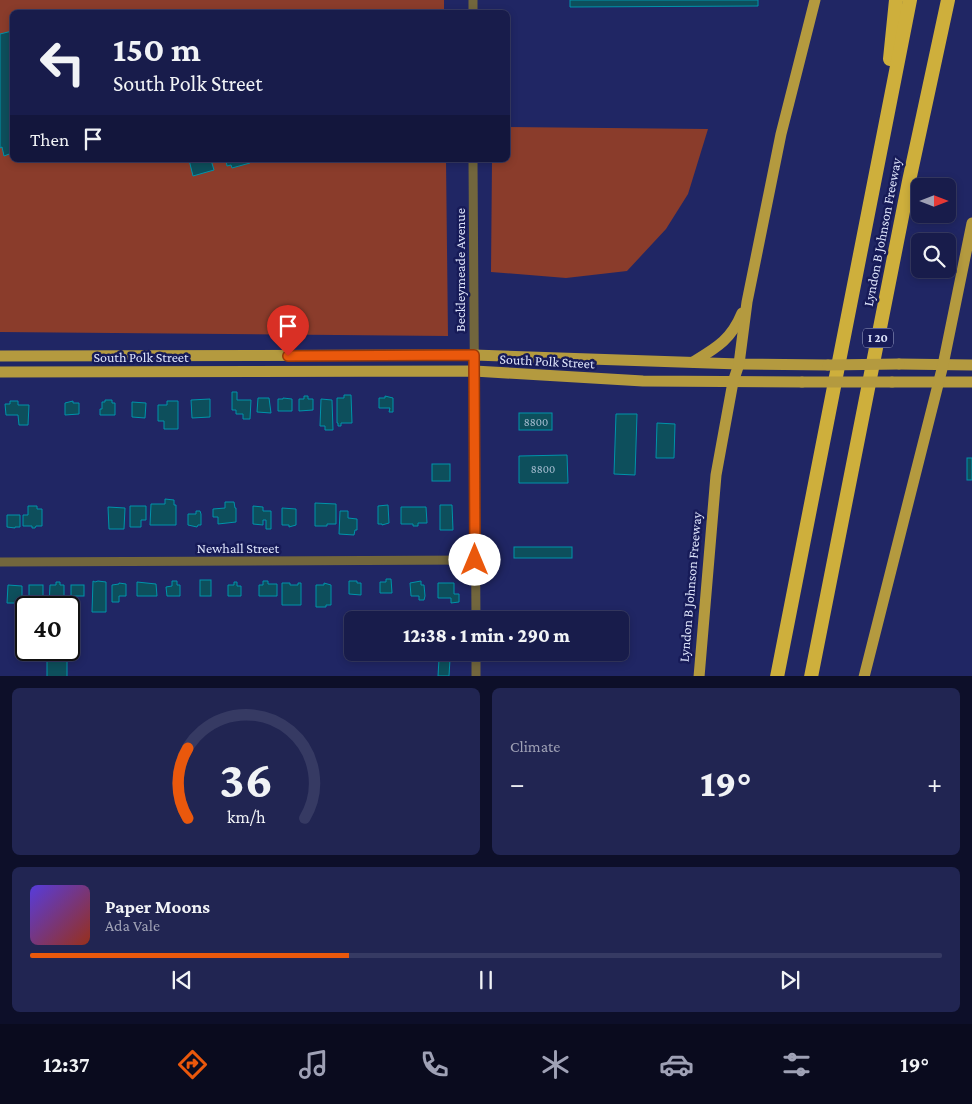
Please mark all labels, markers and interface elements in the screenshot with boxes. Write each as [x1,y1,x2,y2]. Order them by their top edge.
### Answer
icon: left [30,30,95,95]
text: 150 m [113,30,201,69]
text: South Polk Street [113,71,263,96]
icon: arrive [79,125,107,153]
text: Then [30,129,69,150]
street label: Lyndon B Johnson Freeway [860,156,904,308]
north arrow [911,178,956,222]
map controls [911,178,956,278]
street label: Beckleymeade Avenue [452,208,468,332]
button: search [911,233,956,278]
pin [267,305,309,356]
icon: arrive [274,312,302,340]
road number: I 20 [863,328,893,348]
street label: South Polk Street [93,349,189,365]
street label: South Polk Street [499,351,595,371]
house number: 8800 [524,416,548,428]
house number: 8800 [531,463,555,475]
street label: Lyndon B Johnson Freeway [675,511,705,663]
position arrow [448,533,500,585]
street label: Newhall Street [197,540,280,556]
speed limit sign: 40 [15,596,80,661]
text: 12:38 · 1 min · 290 m [403,625,570,646]
text: Climate [510,738,560,755]
text: 36 [219,750,273,808]
text: 19° [700,762,752,804]
text: − [510,768,525,799]
text: + [927,768,942,799]
text: km/h [227,807,266,827]
text: Paper Moons [105,896,210,917]
text: Ada Vale [105,917,160,934]
icon: previous [168,966,196,994]
icon: pause [472,966,500,994]
icon: next [776,966,804,994]
icon: directions [175,1047,210,1082]
icon: music [296,1047,331,1082]
icon: phone [417,1047,452,1082]
icon: climate [538,1047,573,1082]
icon: car [659,1047,694,1082]
icon: filters [779,1047,814,1082]
text: 12:37 [43,1052,90,1077]
text: 19° [900,1052,929,1077]

